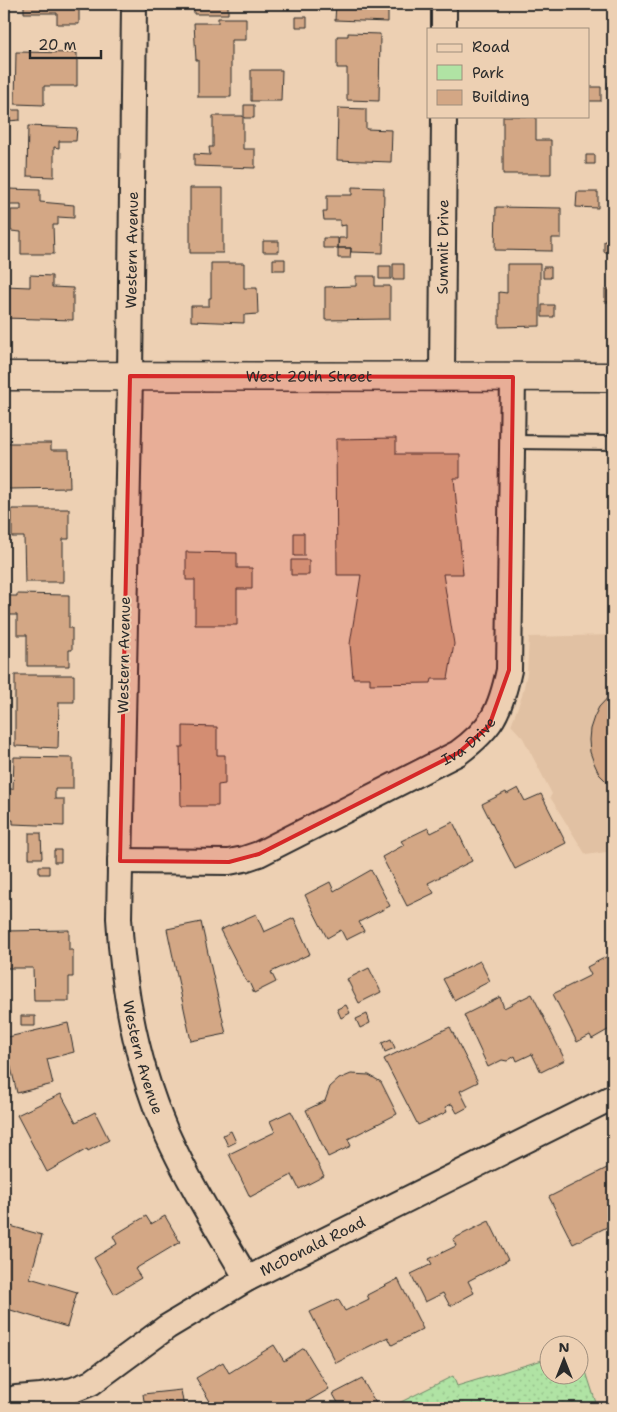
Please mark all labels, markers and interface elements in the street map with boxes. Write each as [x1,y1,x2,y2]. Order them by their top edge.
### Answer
scale bar [30,28,101,60]
legend [427,28,590,118]
text: 20 m [38,35,77,55]
text: Road [472,37,510,57]
text: Park [472,63,504,83]
text: Building [472,87,529,107]
street label: Western Avenue [121,191,143,309]
street label: Summit Drive [433,199,453,295]
street label: West 20th Street [246,366,372,387]
street label: Western Avenue [113,596,135,714]
street label: Iva Drive [438,713,501,770]
street label: Western Avenue [118,999,168,1117]
street label: McDonald Road [257,1212,369,1281]
north arrow [540,1334,590,1384]
text: N [558,1338,570,1356]

